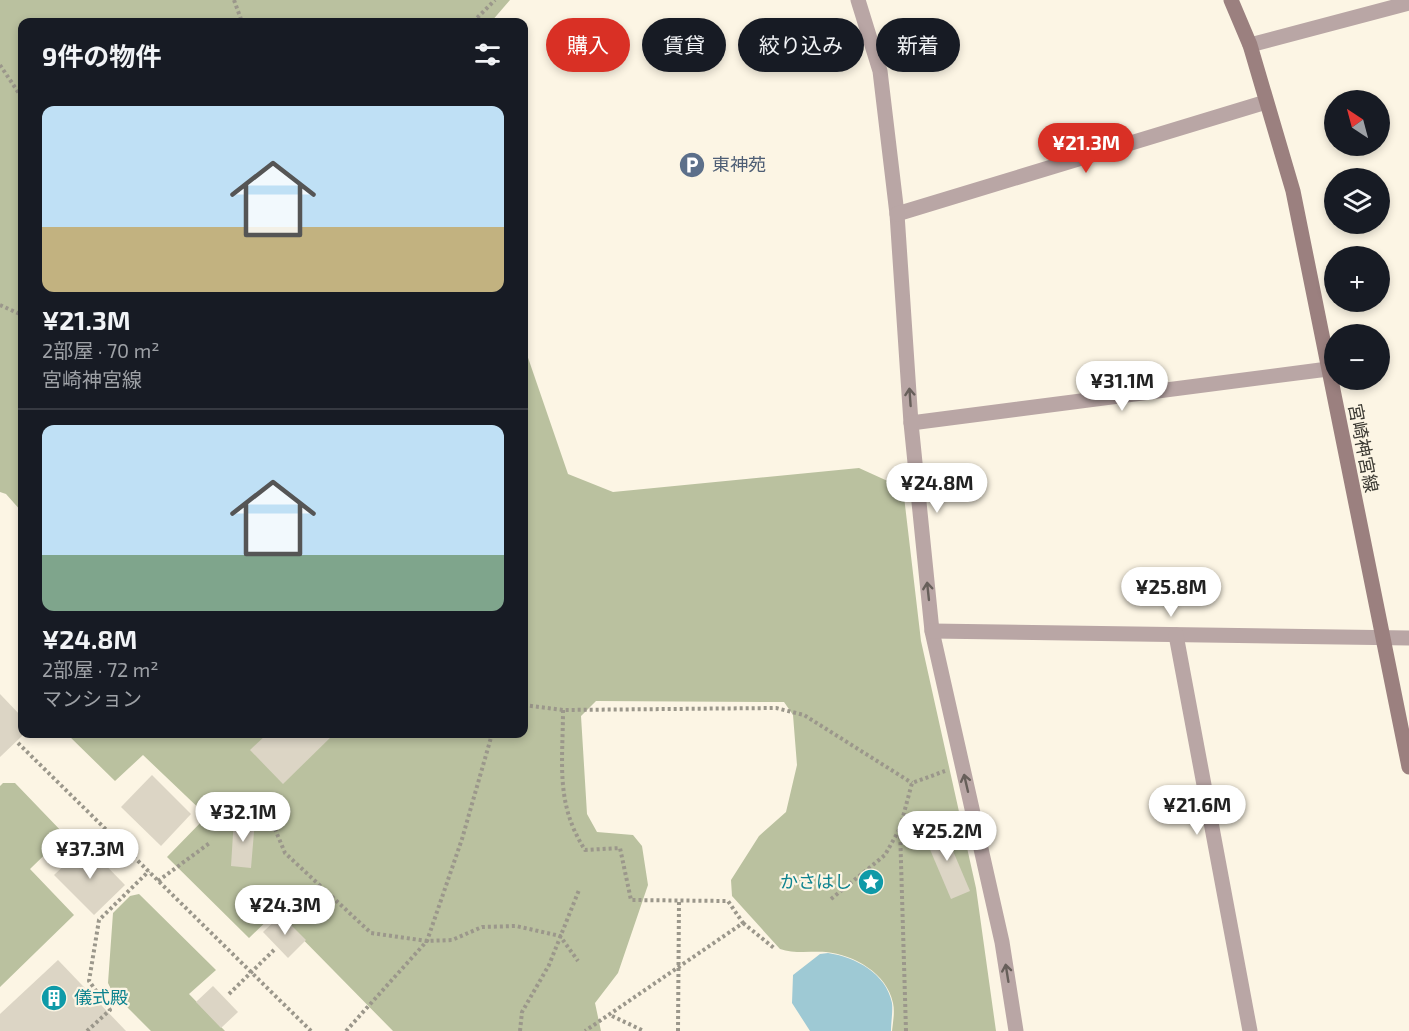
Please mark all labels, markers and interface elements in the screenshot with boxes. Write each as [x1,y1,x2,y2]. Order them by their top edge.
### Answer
chip: 購入 [546,18,630,72]
chip: 賃貸 [642,18,726,72]
chip: 絞り込み [738,18,864,72]
chip: 新着 [876,18,960,72]
icon: filters [471,38,504,71]
text: 9件の物件 [42,40,161,71]
north arrow [1324,90,1390,156]
map controls [1324,90,1390,390]
pin: ¥21.3M [1037,123,1135,174]
text: ¥21.3M [1052,130,1120,154]
icon: home [219,145,327,253]
parking icon: 東神苑 [677,150,707,180]
place label: 東神苑 [712,153,766,175]
button: layers [1324,168,1390,234]
button: + [1324,246,1390,312]
text: ¥21.3M [42,304,130,335]
button: − [1324,324,1390,390]
text: 2部屋 · 70 m² [42,338,159,362]
pin: ¥31.1M [1073,361,1171,412]
text: 宮崎神宮線 [42,367,142,391]
text: ¥31.1M [1090,368,1154,392]
one-way arrow [904,388,915,408]
street label: 宮崎神宮線 [1345,402,1383,494]
pin: ¥24.8M [888,463,986,514]
icon: home [219,464,327,572]
text: ¥24.8M [900,470,974,494]
pin: ¥25.8M [1122,567,1220,618]
text: ¥25.8M [1135,574,1207,598]
one-way arrow [922,582,933,602]
text: ¥24.8M [42,623,137,654]
text: 2部屋 · 72 m² [42,657,159,681]
text: マンション [42,686,142,710]
one-way arrow [960,773,971,793]
pin: ¥21.6M [1148,785,1246,836]
pin: ¥32.1M [194,792,292,843]
text: ¥21.6M [1163,792,1231,816]
text: ¥32.1M [209,799,277,823]
pin: ¥25.2M [898,811,996,862]
text: ¥25.2M [912,818,982,842]
pin: ¥37.3M [41,829,139,880]
text: ¥37.3M [56,836,124,860]
place icon: かさはし [856,867,886,897]
place label: かさはし [780,870,852,892]
pin: ¥24.3M [236,885,334,936]
text: ¥24.3M [249,892,321,916]
one-way arrow [1001,964,1012,984]
building icon: 儀式殿 [39,983,69,1013]
place label: 儀式殿 [74,986,128,1008]

